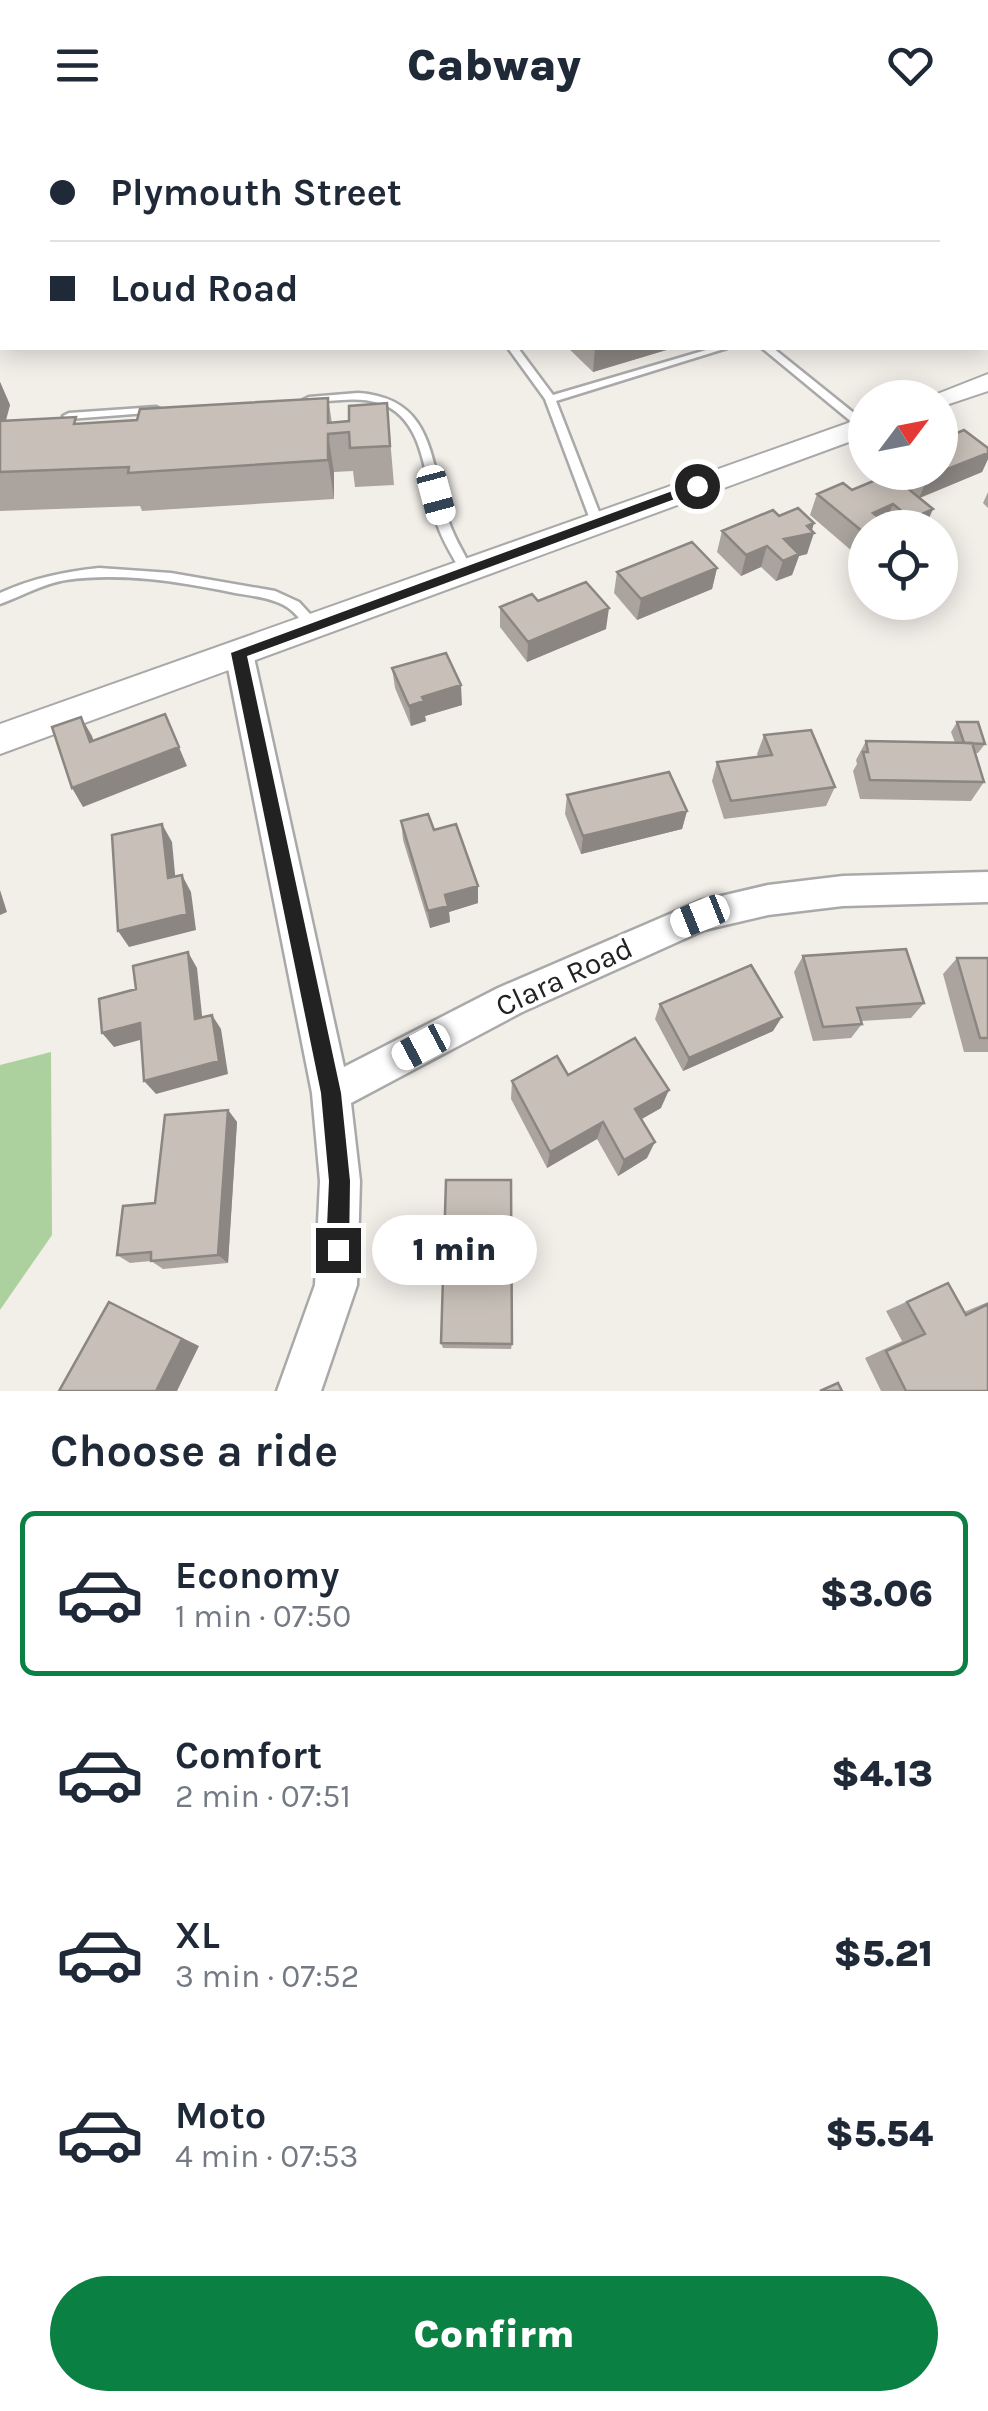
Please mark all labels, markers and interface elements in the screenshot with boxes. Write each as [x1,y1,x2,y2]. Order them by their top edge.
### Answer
icon: menu [50,38,105,93]
icon: heart [883,38,938,93]
text: Cabway [407,39,581,91]
text: Plymouth Street [110,170,402,215]
text: Loud Road [110,266,299,311]
north arrow [848,380,958,490]
map controls [848,380,958,620]
car [414,462,458,528]
route start [675,464,720,509]
button: locate [848,510,958,620]
car [667,891,733,941]
street label: Clara Road [490,930,638,1024]
car [387,1020,455,1074]
callout: 1 min [373,1215,538,1285]
route end [316,1228,361,1273]
text: 1 min [413,1231,496,1268]
text: Choose a ride [50,1425,338,1477]
icon: car [55,1549,145,1639]
text: Economy [175,1553,339,1598]
text: $3.06 [820,1571,933,1616]
text: 1 min · 07:50 [175,1598,351,1635]
icon: car [55,1729,145,1819]
text: Comfort [175,1733,322,1778]
text: $4.13 [831,1751,933,1796]
text: 2 min · 07:51 [175,1778,351,1815]
icon: car [55,1909,145,1999]
text: XL [175,1913,220,1958]
text: $5.21 [833,1931,933,1976]
text: 3 min · 07:52 [175,1958,359,1995]
icon: car [55,2089,145,2179]
text: Moto [175,2093,266,2138]
text: $5.54 [825,2111,933,2156]
text: 4 min · 07:53 [175,2138,359,2175]
button: Confirm [50,2276,938,2391]

